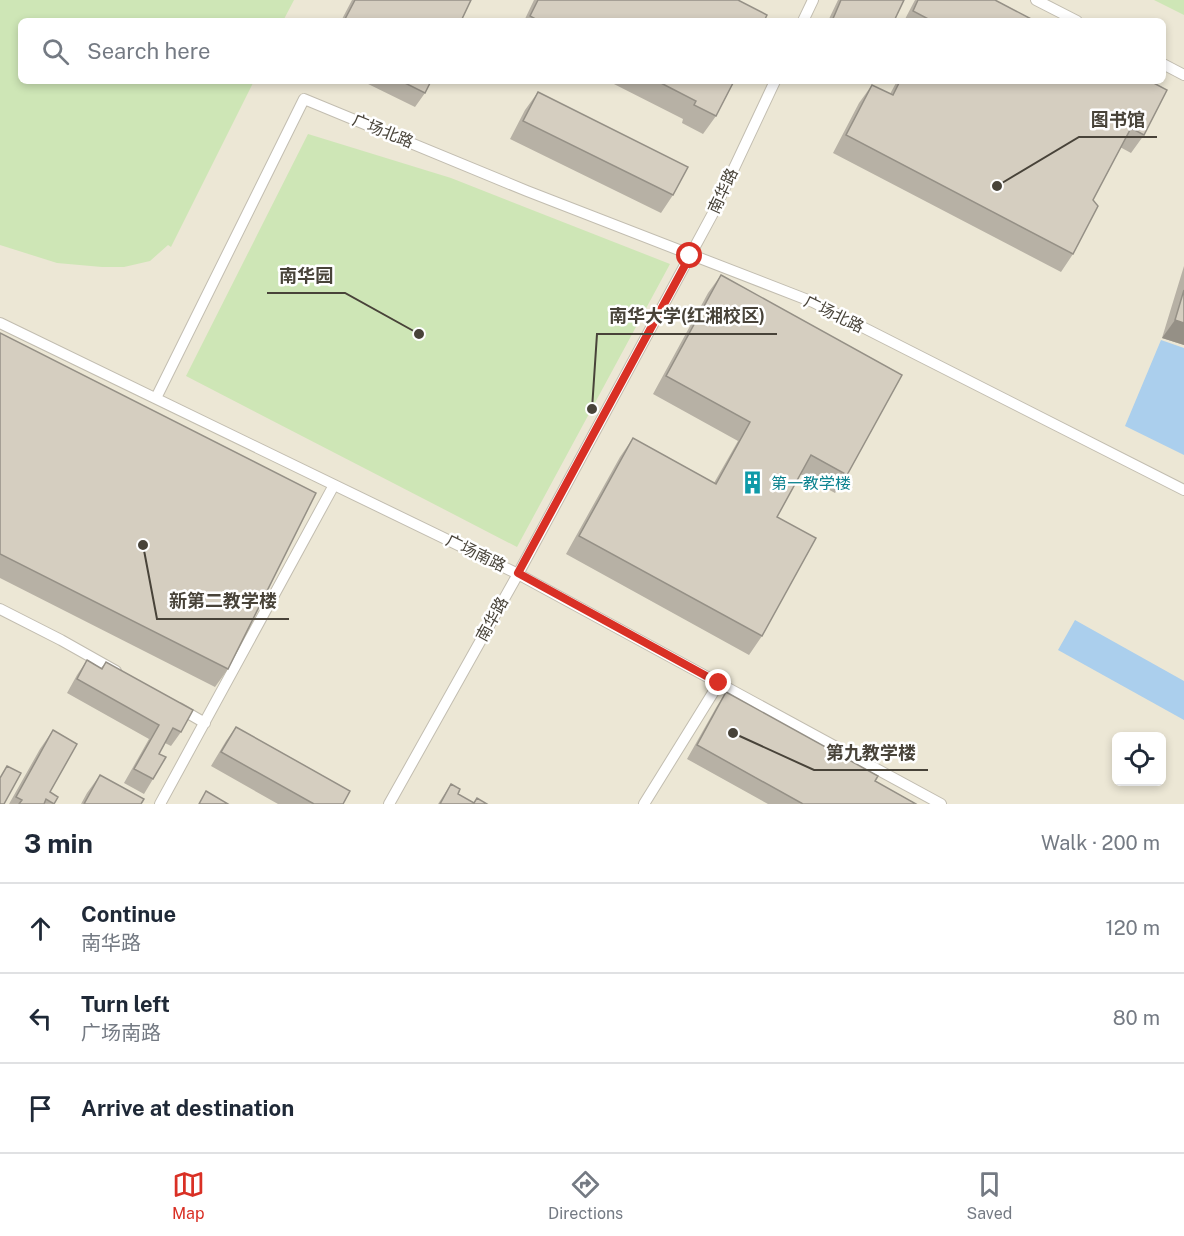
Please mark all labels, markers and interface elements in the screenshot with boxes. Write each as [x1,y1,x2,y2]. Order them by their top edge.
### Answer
search box [18,18,1166,84]
icon: search [39,35,72,68]
text: Search here [87,38,211,64]
callout: 图书馆 [1079,101,1157,137]
text: 图书馆 [1091,109,1145,130]
street label: 广场北路 [350,110,416,152]
street label: 南华路 [704,165,742,217]
route start [676,242,702,268]
callout: 南华园 [267,257,345,293]
text: 南华园 [279,265,333,286]
street label: 广场北路 [801,291,867,337]
callout: 南华大学(红湘校区) [597,298,777,334]
text: 南华大学(红湘校区) [609,305,765,326]
building icon: 第一教学楼 [740,470,766,496]
place label: 第一教学楼 [771,474,851,493]
street label: 广场南路 [443,530,509,576]
callout: 新第二教学楼 [157,583,289,619]
text: 新第二教学楼 [169,590,277,611]
street label: 南华路 [472,593,512,645]
route end [705,669,731,695]
map controls [1112,732,1166,786]
button: locate [1112,732,1166,786]
callout: 第九教学楼 [814,734,928,770]
text: 第九教学楼 [826,742,916,763]
text: 3 min [24,828,93,859]
text: Walk · 200 m [1041,831,1160,855]
text: Continue [81,901,176,927]
icon: ahead [24,912,57,945]
text: 120 m [1106,916,1160,940]
text: 南华路 [81,931,141,955]
text: Turn left [81,991,170,1017]
icon: left [24,1002,57,1035]
text: 80 m [1113,1006,1160,1030]
text: 广场南路 [81,1021,161,1045]
icon: arrive [24,1092,57,1125]
text: Arrive at destination [81,1095,294,1121]
tab: Map [172,1168,205,1223]
tab: Directions [548,1168,623,1223]
tab: Saved [967,1168,1012,1223]

